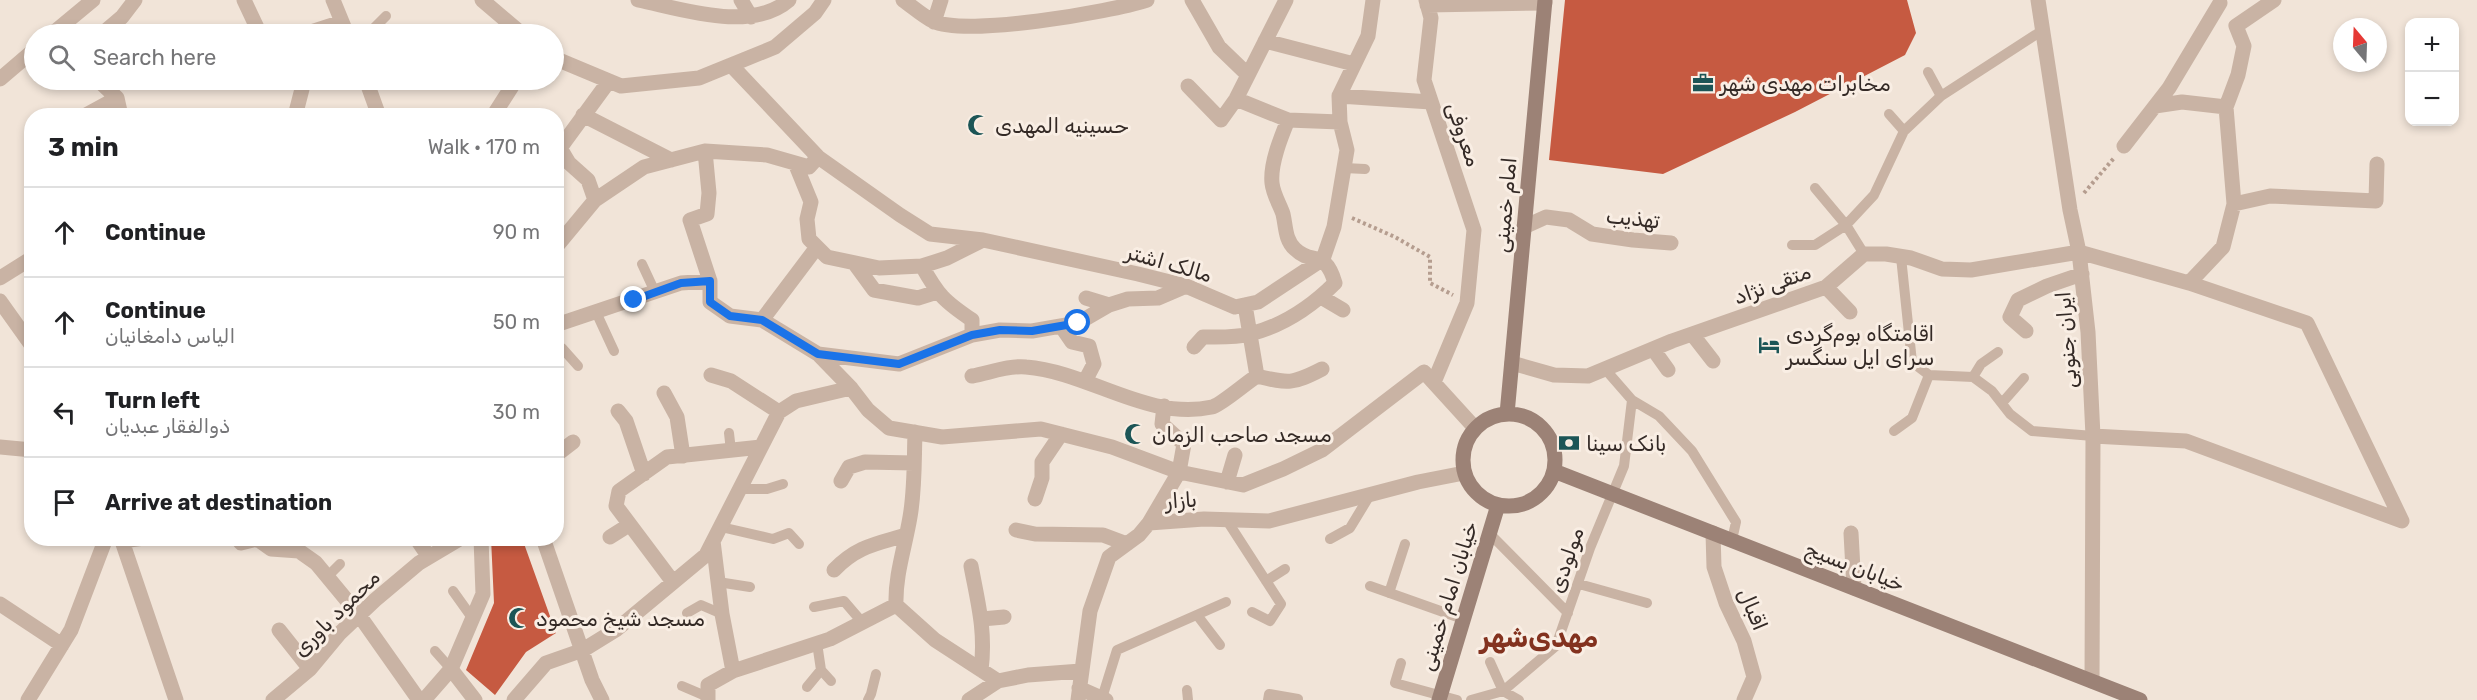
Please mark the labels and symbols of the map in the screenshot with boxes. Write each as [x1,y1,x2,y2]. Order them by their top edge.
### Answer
north arrow [2333,18,2387,72]
office icon: مخابرات مهدی شهر [1691,71,1715,95]
place label: مخابرات مهدی شهر [1718,71,1891,96]
street label: معروفی [1440,98,1487,170]
mosque icon: حسینیه المهدی [966,113,990,137]
place label: حسینیه المهدی [995,113,1129,138]
street label: امام خمینی [1488,156,1523,254]
street label: تهذیب [1605,203,1662,233]
street label: مالک اشتر [1121,238,1215,287]
street label: متقی نژاد [1730,258,1814,310]
route end [620,286,646,312]
street label: ایران جنوبی [2050,291,2082,389]
route start [1064,309,1090,335]
place label: اقامتگاه بوم‌گردی سرای ایل سنگسر [1784,321,1934,370]
hotel icon: اقامتگاه بوم‌گردی سرای ایل سنگسر [1757,333,1781,357]
mosque icon: مسجد صاحب الزمان [1123,422,1147,446]
place label: مسجد صاحب الزمان [1152,422,1332,447]
bank icon: بانک سینا [1557,431,1581,455]
place label: بانک سینا [1586,431,1666,456]
street label: بازار [1162,486,1198,514]
street label: خیابان امام خمینی [1413,518,1484,674]
street label: مولودی [1543,524,1589,596]
street label: خیابان بسیج [1801,536,1908,598]
street label: محمود باوری [287,564,385,662]
street label: اقبال [1733,584,1773,634]
mosque icon: مسجد شیخ محمود [507,606,531,630]
place label: مسجد شیخ محمود [536,606,705,633]
district label: مهدی‌شهر [1478,622,1598,654]

